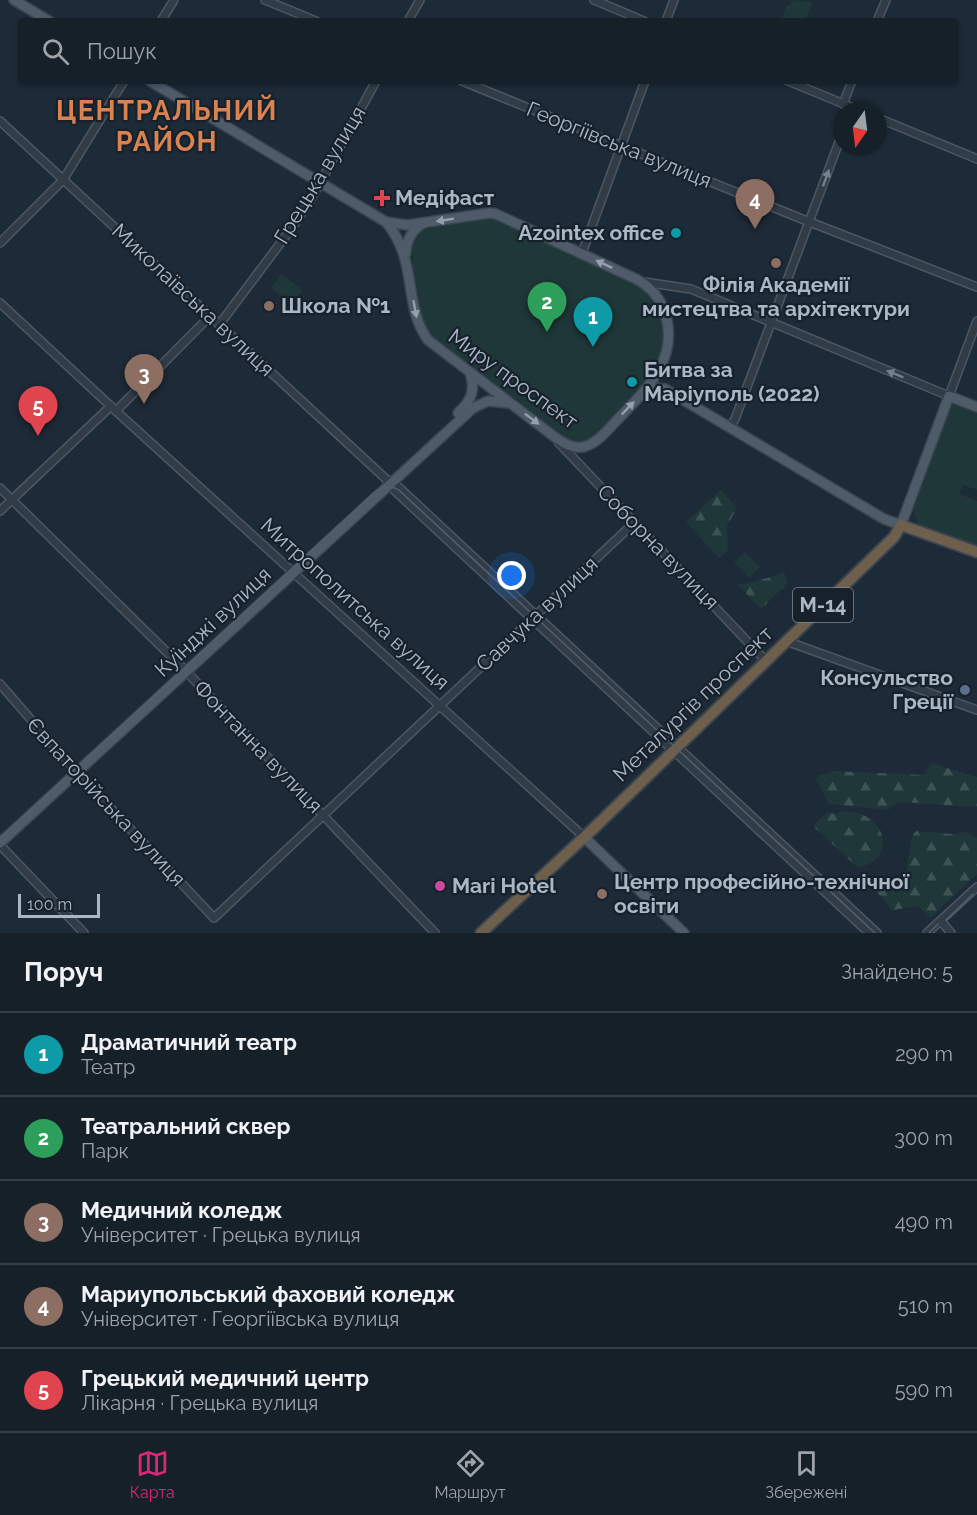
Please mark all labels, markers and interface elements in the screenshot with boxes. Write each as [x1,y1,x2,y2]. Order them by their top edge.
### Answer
search box [18,18,959,84]
icon: search [39,35,72,68]
text: Пошук [87,38,157,64]
district label: ЦЕНТРАЛЬНИЙ РАЙОН [56,94,278,157]
street label: Георгіївська вулиця [523,96,715,193]
street label: Грецька вулиця [269,101,371,248]
north arrow [833,102,887,156]
one-way arrow [821,169,831,187]
pin: 4 [736,180,774,229]
place label: Медіфаст [395,185,495,210]
marker: Медіфаст [373,189,391,207]
one-way arrow [435,216,454,225]
street label: Миколаївська вулиця [107,218,280,381]
place label: Azointex office [518,220,664,245]
marker: Azointex office [669,226,683,240]
marker: Філія Академії мистецтва та архітектури [769,256,783,270]
one-way arrow [596,260,613,269]
place label: Філія Академії мистецтва та архітектури [642,272,910,321]
pin: 2 [528,282,566,332]
place label: Школа №1 [281,293,390,318]
pin: 1 [574,298,612,347]
marker: Школа №1 [262,299,276,313]
one-way arrow [411,299,420,318]
street label: Миру проспект [444,323,583,434]
pin: 3 [124,354,164,404]
place label: Битва за Маріуполь (2022) [644,357,820,406]
one-way arrow [886,369,904,378]
marker: Битва за Маріуполь (2022) [625,375,639,389]
pin: 5 [18,386,57,436]
one-way arrow [621,401,635,416]
one-way arrow [524,413,539,425]
street label: Соборна вулиця [592,479,724,614]
street label: Митрополитська вулиця [256,512,455,695]
street label: Савчука вулиця [471,551,603,676]
your location [497,561,526,590]
street label: Куїнджі вулиця [149,562,276,682]
road number: М-14 [793,588,853,622]
street label: Металургів проспект [608,621,778,786]
place label: Консульство Греції [820,665,954,714]
street label: Фонтанна вулиця [189,675,328,818]
marker: Консульство Греції [958,683,972,697]
street label: Євпаторійська вулиця [22,712,191,891]
place label: Центр професійно-технічної освіти [614,869,910,918]
place label: Mari Hotel [452,873,556,898]
marker: Mari Hotel [433,879,447,893]
marker: Центр професійно-технічної освіти [595,887,609,901]
scale bar [18,891,100,918]
text: 100 m [27,895,72,914]
text: Поруч [24,957,103,987]
text: Знайдено: 5 [841,960,953,984]
text: Драматичний театр [81,1029,297,1055]
text: 1 [39,1042,48,1066]
text: 290 m [895,1042,953,1066]
text: Театр [81,1055,135,1079]
text: Театральний сквер [81,1113,290,1139]
text: 2 [38,1126,49,1150]
text: 300 m [894,1126,953,1150]
text: Парк [81,1139,129,1163]
text: Медичний коледж [81,1197,282,1223]
text: 3 [38,1210,49,1234]
text: 490 m [895,1210,953,1234]
text: Університет · Грецька вулиця [81,1223,361,1247]
text: Мариупольський фаховий коледж [81,1281,455,1307]
text: 4 [38,1294,49,1318]
text: 510 m [898,1294,953,1318]
text: Університет · Георгіївська вулиця [81,1307,399,1331]
text: Грецький медичний центр [81,1365,369,1391]
text: 5 [38,1378,49,1402]
text: 590 m [895,1378,953,1402]
text: Лікарня · Грецька вулиця [81,1391,318,1415]
tab: Карта [130,1447,175,1502]
tab: Маршрут [434,1447,506,1502]
tab: Збережені [765,1447,847,1502]

